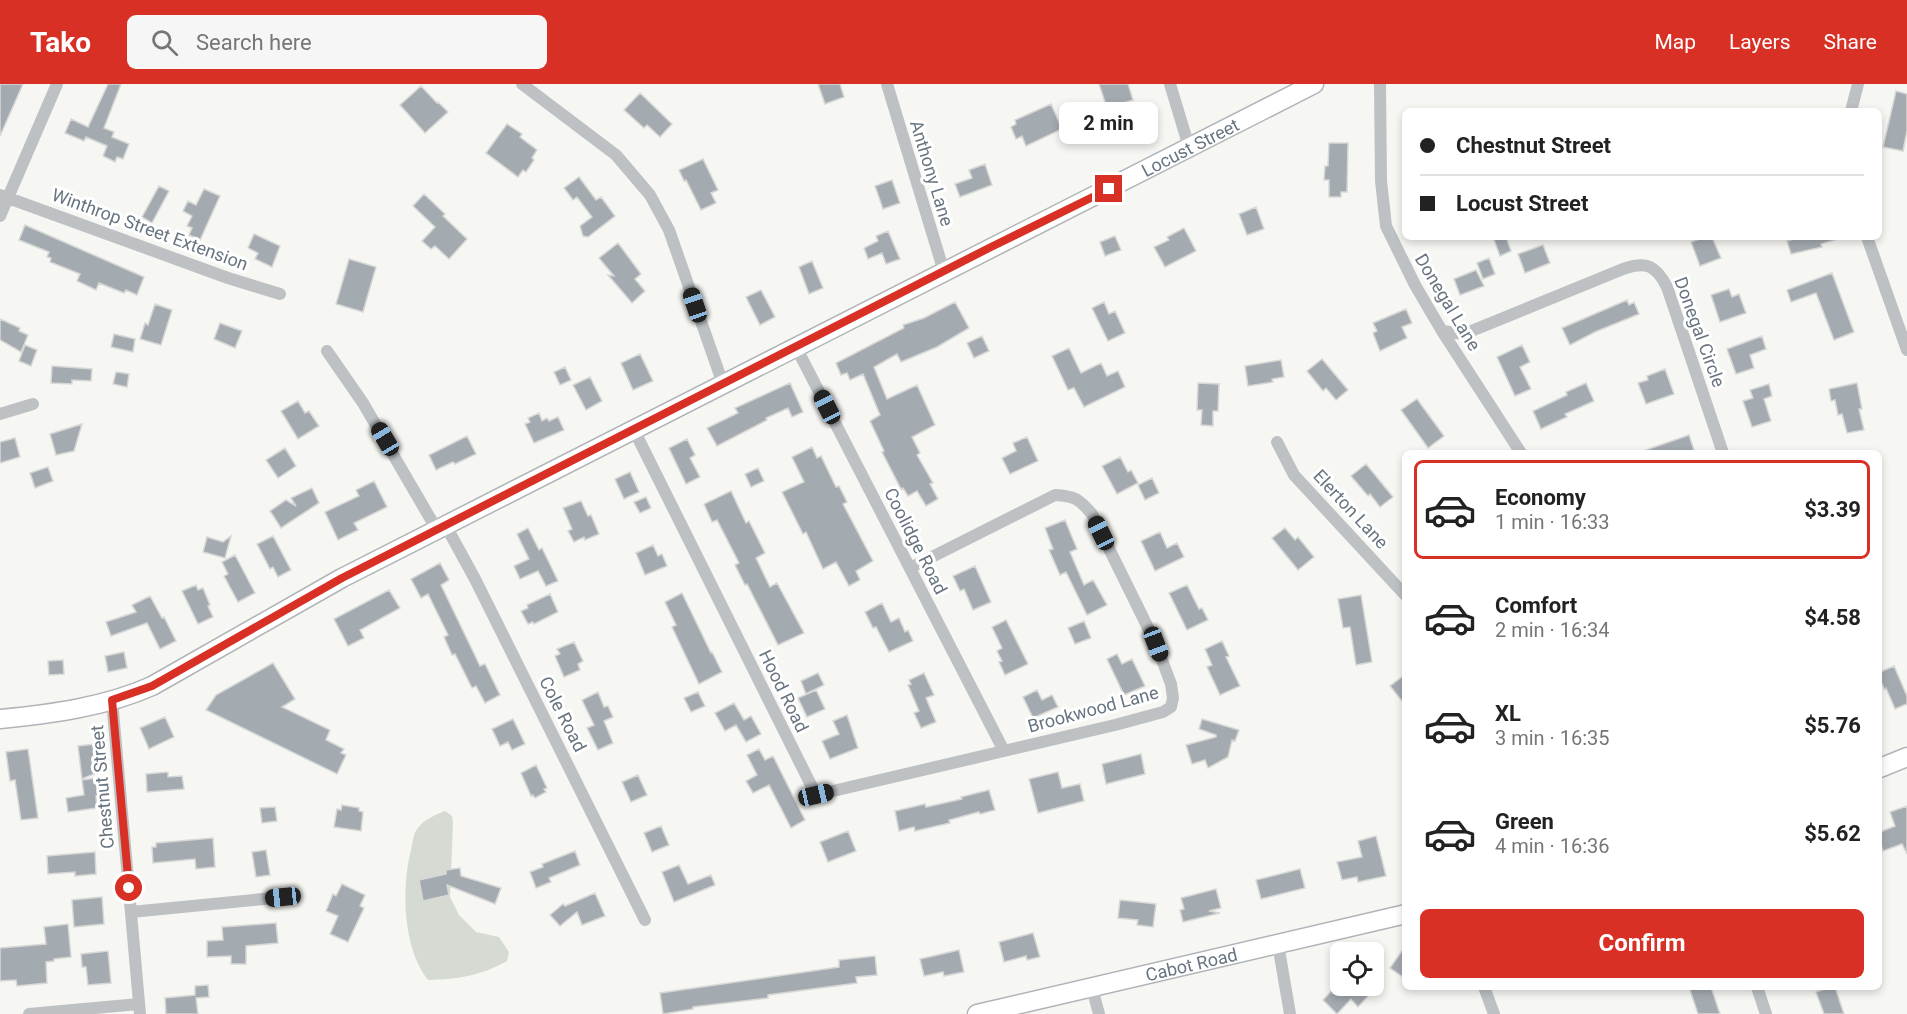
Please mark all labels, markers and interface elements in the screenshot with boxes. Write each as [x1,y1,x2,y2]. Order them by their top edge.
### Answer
search box [127,15,547,69]
text: Tako [30,26,91,59]
icon: search [148,26,181,59]
text: Search here [196,30,312,55]
text: Map [1654,30,1696,54]
text: Layers [1729,30,1790,54]
text: Share [1823,30,1877,54]
callout: 2 min [1060,102,1158,144]
text: 2 min [1083,111,1134,135]
street label: Locust Street [1138,113,1242,181]
street label: Anthony Lane [906,117,958,229]
text: Chestnut Street [1456,133,1611,158]
route end [1095,175,1122,202]
street label: Winthrop Street Extension [49,184,251,274]
text: Locust Street [1456,191,1588,216]
street label: Donegal Lane [1411,250,1485,354]
street label: Donegal Circle [1670,274,1730,390]
car [681,285,709,325]
car [811,387,843,427]
car [368,419,402,459]
street label: Elerton Lane [1309,465,1393,553]
icon: car [1423,483,1477,537]
street label: Coolidge Road [880,484,952,598]
text: Economy [1495,485,1586,510]
text: $3.39 [1804,497,1861,522]
text: 1 min · 16:33 [1495,510,1610,534]
car [1085,513,1117,553]
icon: car [1423,591,1477,645]
text: Comfort [1495,593,1577,618]
text: $4.58 [1804,605,1861,630]
text: 2 min · 16:34 [1495,618,1610,642]
car [1141,624,1171,664]
street label: Hood Road [755,646,813,736]
street label: Cole Road [535,673,591,755]
street label: Brookwood Lane [1025,681,1161,737]
icon: car [1423,699,1477,753]
text: XL [1495,701,1521,726]
text: $5.76 [1804,713,1861,738]
street label: Chestnut Street [86,724,118,850]
text: 3 min · 16:35 [1495,726,1610,750]
car [796,782,836,808]
icon: car [1423,807,1477,861]
text: Green [1495,809,1554,834]
text: $5.62 [1804,821,1861,846]
text: 4 min · 16:36 [1495,834,1610,858]
route start [115,874,142,901]
car [264,886,302,908]
button: Confirm [1420,909,1864,978]
map controls [1330,942,1384,996]
button: locate [1330,942,1384,996]
street label: Cabot Road [1143,943,1239,985]

